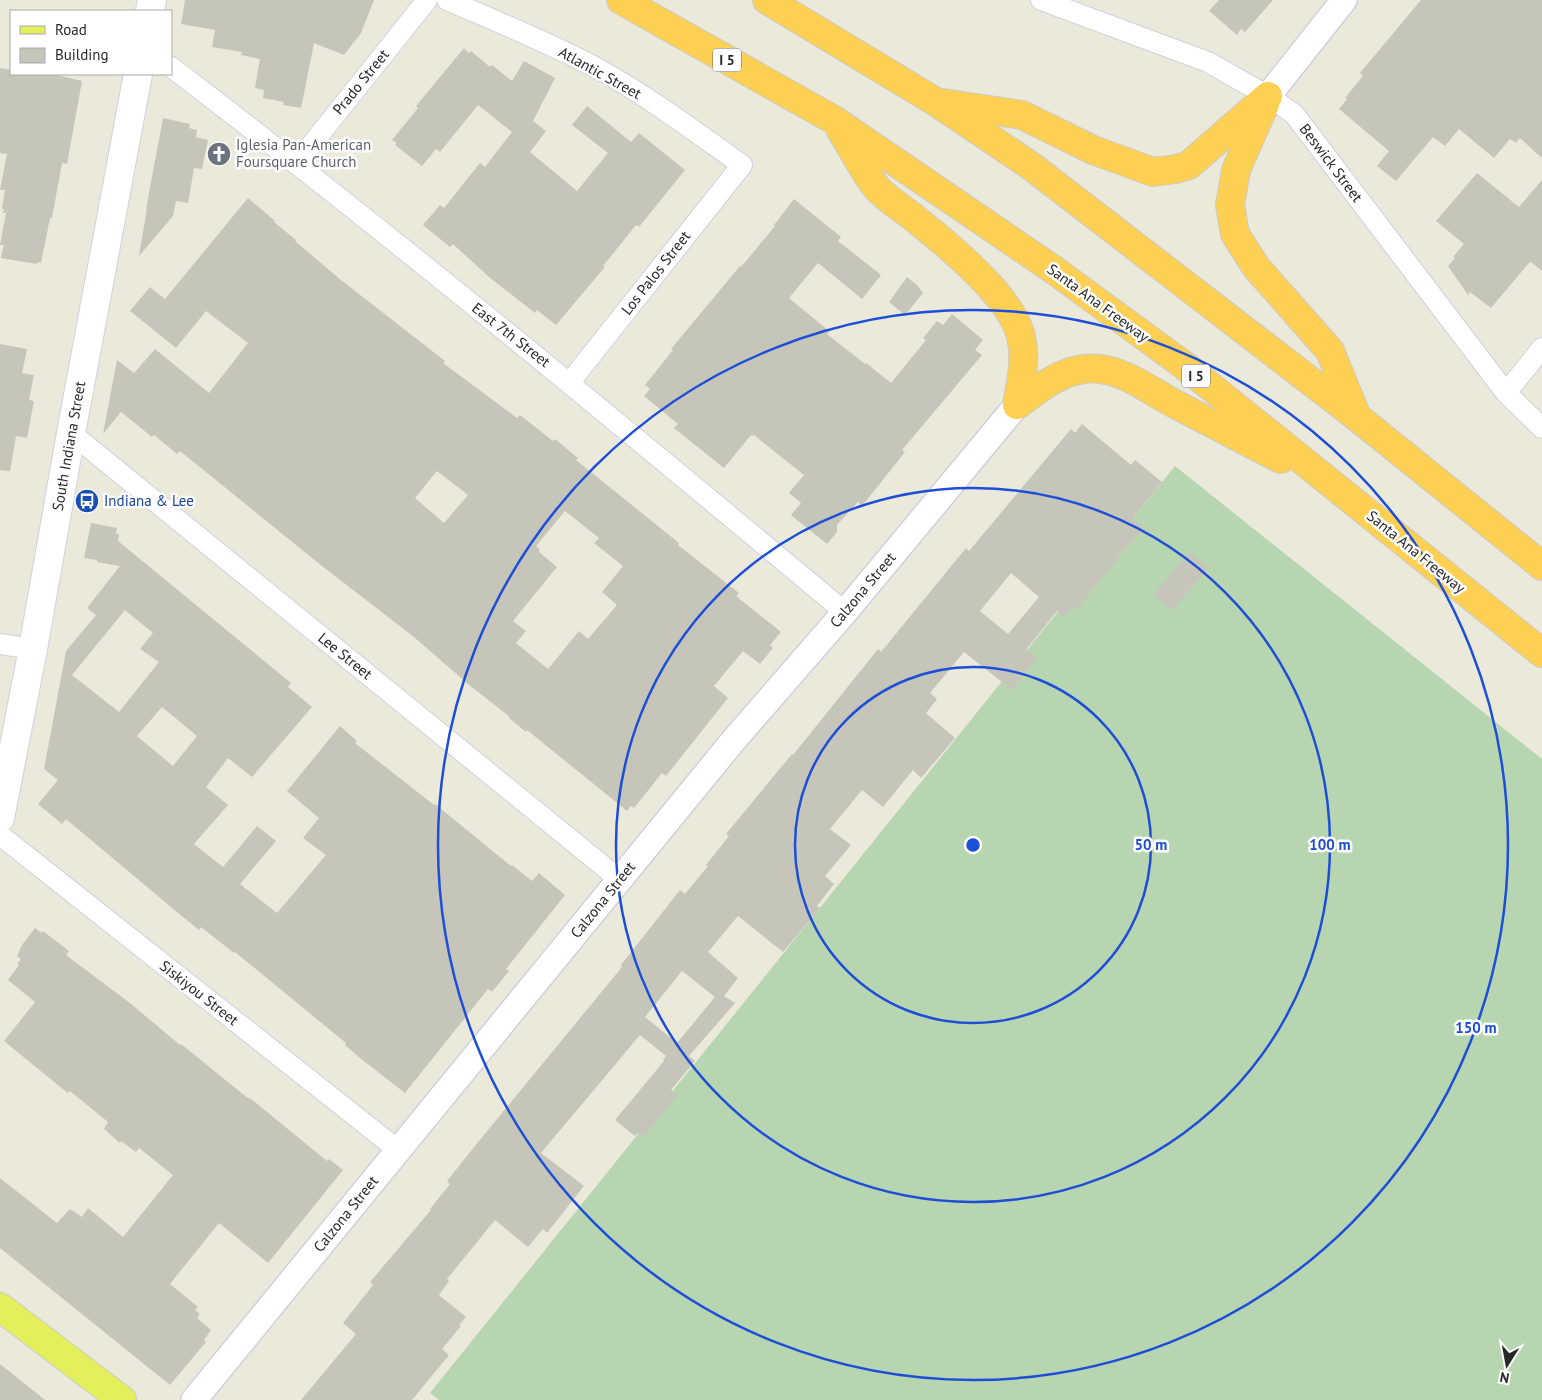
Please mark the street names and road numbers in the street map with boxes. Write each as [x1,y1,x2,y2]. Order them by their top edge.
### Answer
street label: Atlantic Street [556,42,645,103]
street label: Prado Street [328,45,393,118]
road number: I 5 [713,48,741,72]
street label: Beswick Street [1296,120,1367,206]
street label: Los Palos Street [617,227,694,319]
street label: Santa Ana Freeway [1044,259,1153,346]
street label: East 7th Street [468,298,554,371]
road number: I 5 [1182,364,1210,388]
street label: South Indiana Street [48,380,89,512]
street label: Santa Ana Freeway [1363,506,1469,597]
street label: Calzona Street [826,548,900,631]
street label: Lee Street [314,628,376,683]
street label: Calzona Street [566,858,639,942]
street label: Siskiyou Street [156,956,243,1029]
street label: Calzona Street [309,1172,382,1256]

